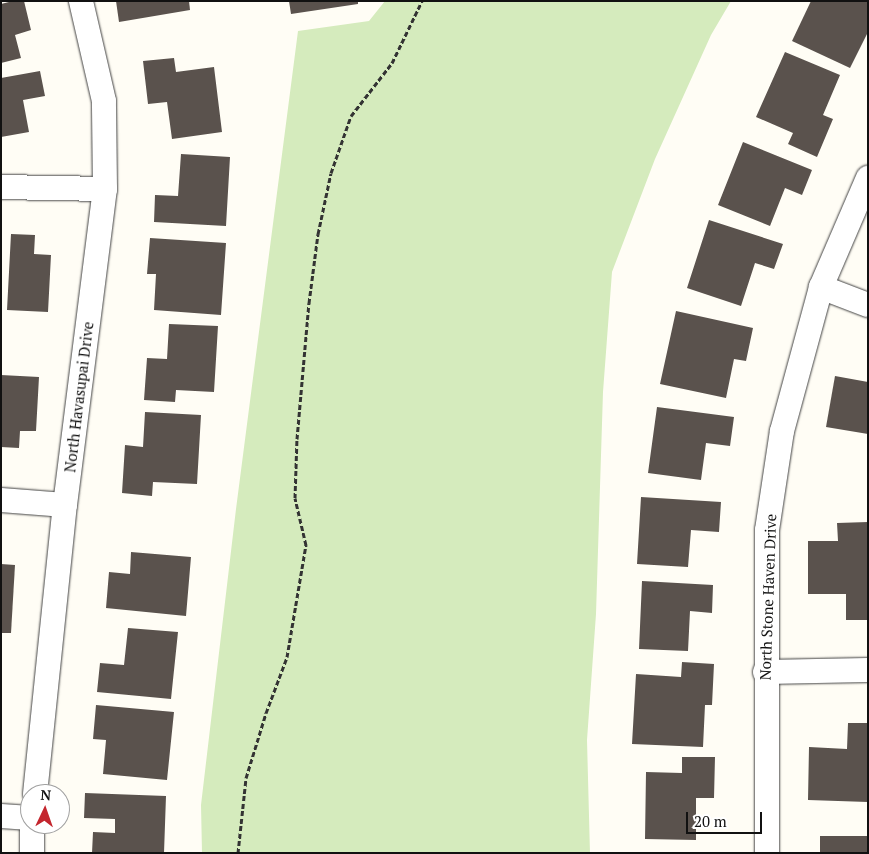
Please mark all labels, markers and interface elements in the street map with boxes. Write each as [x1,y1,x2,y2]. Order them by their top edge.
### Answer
street label: North Havasupai Drive [61,321,97,473]
street label: North Stone Haven Drive [756,513,780,681]
north arrow [20,784,70,834]
text: N [40,785,52,804]
scale bar [689,802,765,834]
text: 20 m [694,811,727,831]

